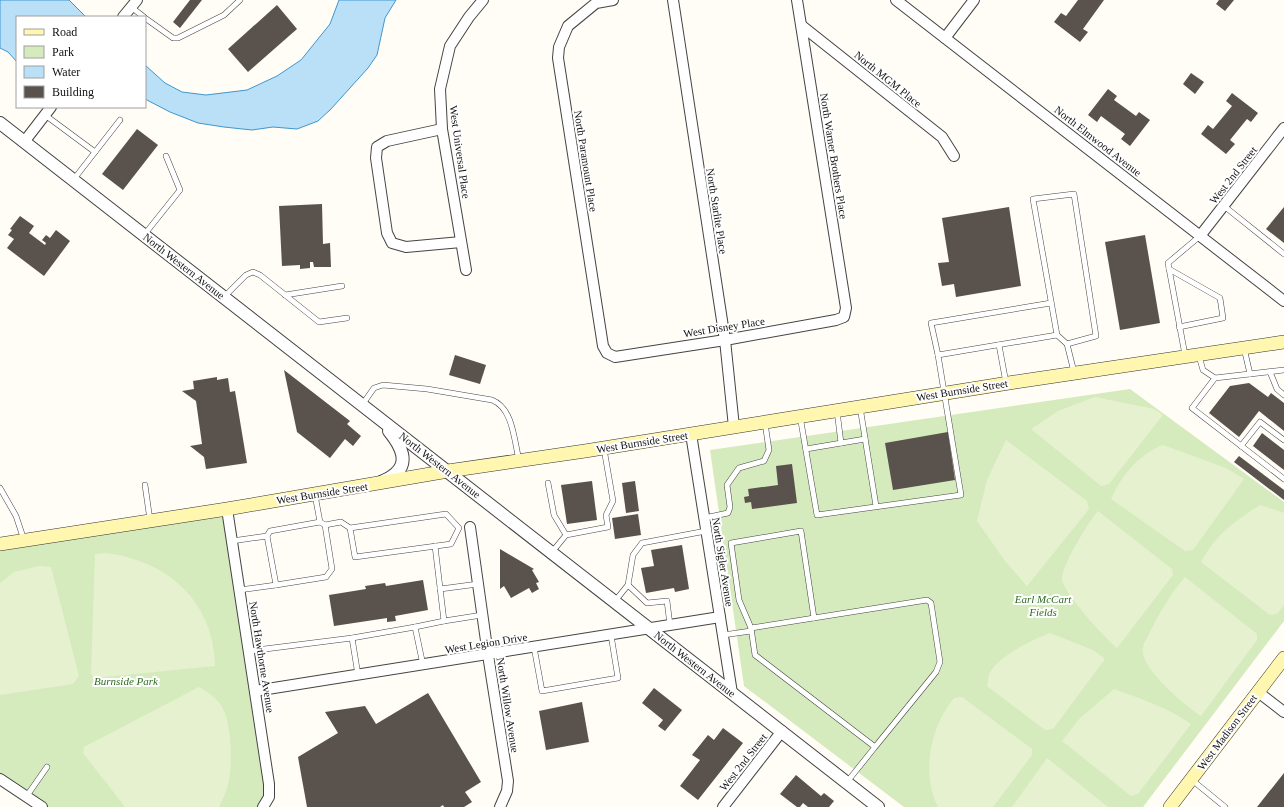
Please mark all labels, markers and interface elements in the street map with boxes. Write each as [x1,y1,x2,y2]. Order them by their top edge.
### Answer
legend [16,16,146,108]
text: Road [52,25,77,39]
text: Park [52,45,74,59]
street label: North MGM Place [852,48,924,110]
text: Water [52,65,80,79]
text: Building [52,85,94,99]
street label: North Warner Brothers Place [818,92,850,220]
street label: North Elmwood Avenue [1052,103,1144,179]
street label: West Universal Place [448,105,472,199]
street label: North Paramount Place [572,109,600,213]
street label: West 2nd Street [1207,144,1259,206]
street label: North Starlite Place [704,167,730,255]
street label: North Western Avenue [141,231,227,301]
street label: West Disney Place [682,315,766,339]
street label: West Burnside Street [915,377,1009,403]
street label: West Burnside Street [595,429,689,455]
street label: North Western Avenue [397,430,483,500]
street label: West Burnside Street [275,480,369,506]
street label: North Sigler Avenue [710,516,736,608]
park label: Earl McCart Fields [1014,593,1072,618]
street label: North Hawthorne Avenue [247,600,277,714]
street label: North Western Avenue [652,629,738,699]
street label: West Legion Drive [444,631,528,655]
street label: North Willow Avenue [495,656,521,754]
park label: Burnside Park [94,675,159,687]
street label: West Madison Street [1195,692,1259,772]
street label: West 2nd Street [717,731,769,793]

